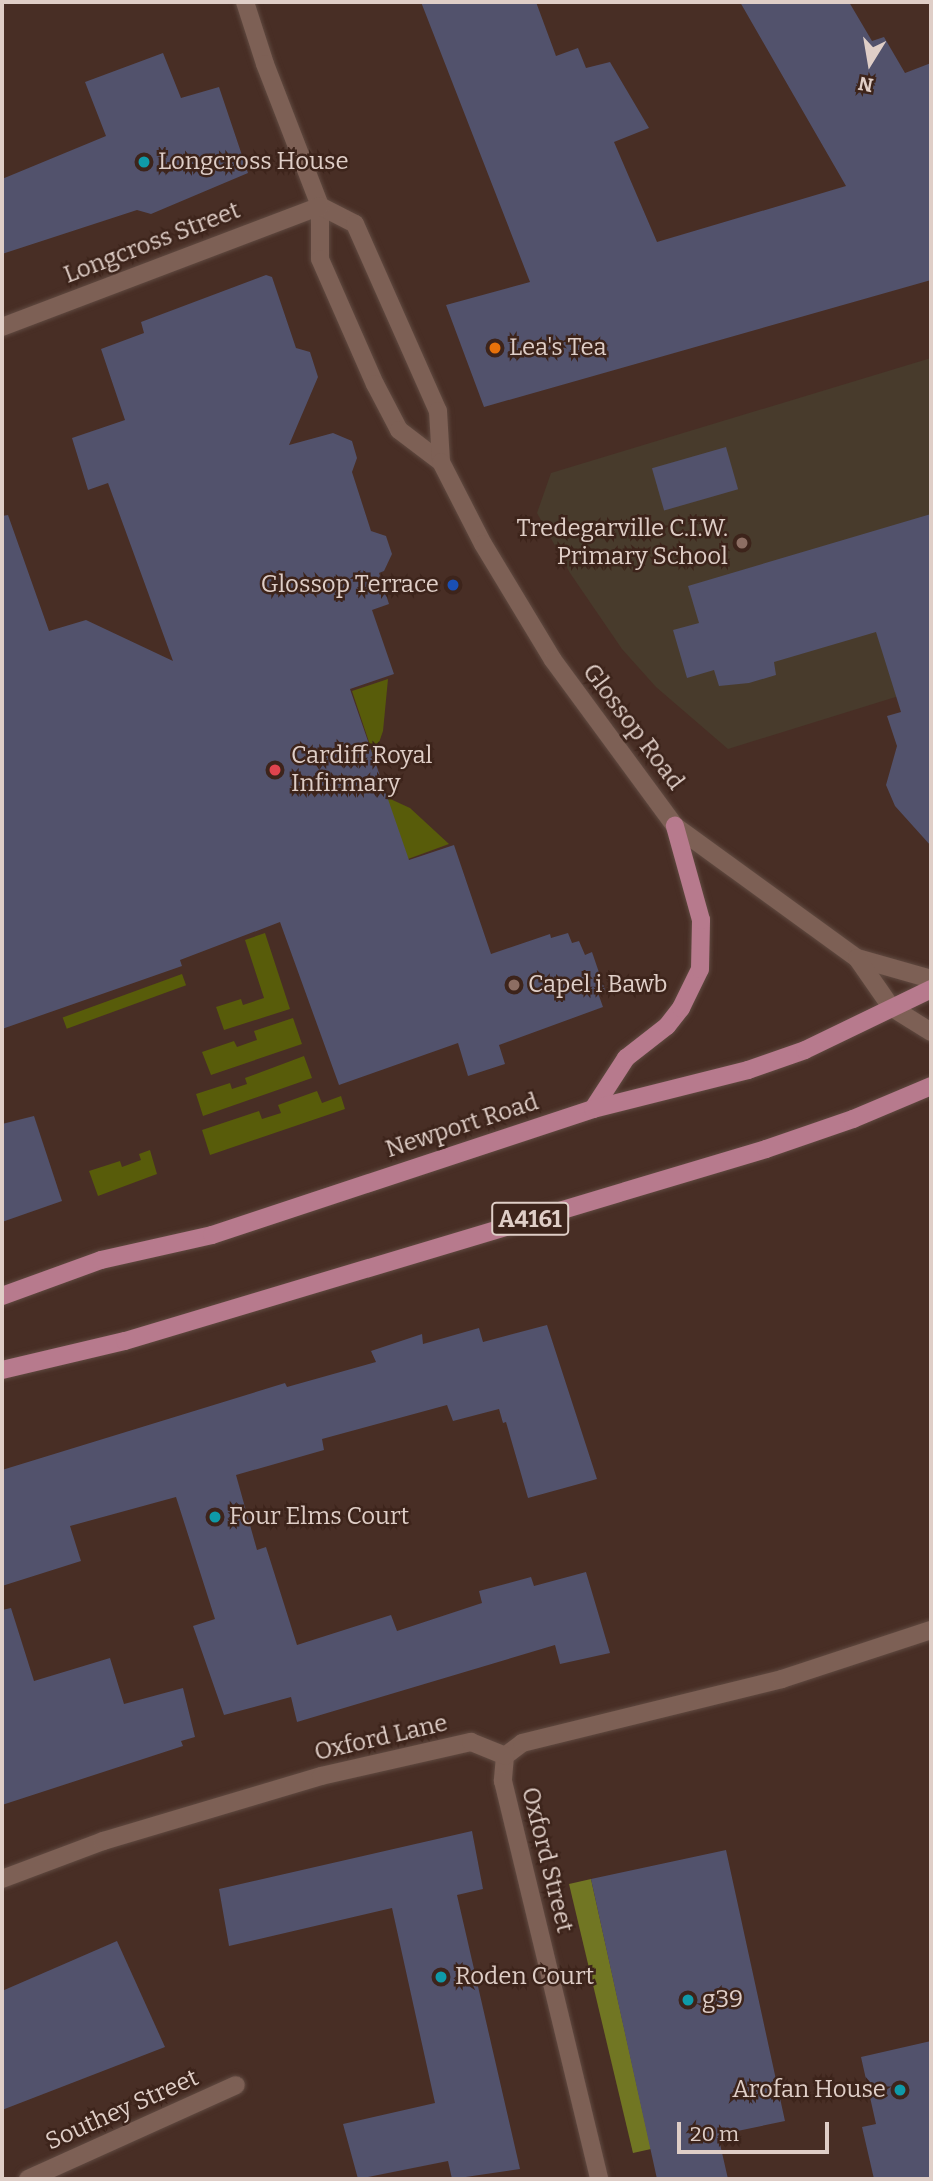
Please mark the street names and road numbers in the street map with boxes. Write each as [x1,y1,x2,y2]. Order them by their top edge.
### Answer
street label: Longcross Street [60,196,244,290]
street label: Glossop Road [576,658,690,796]
street label: Newport Road [382,1088,542,1164]
road number: A4161 [490,1200,570,1238]
street label: Oxford Lane [312,1709,450,1767]
street label: Oxford Street [515,1784,579,1936]
street label: Southey Street [41,2063,203,2157]

